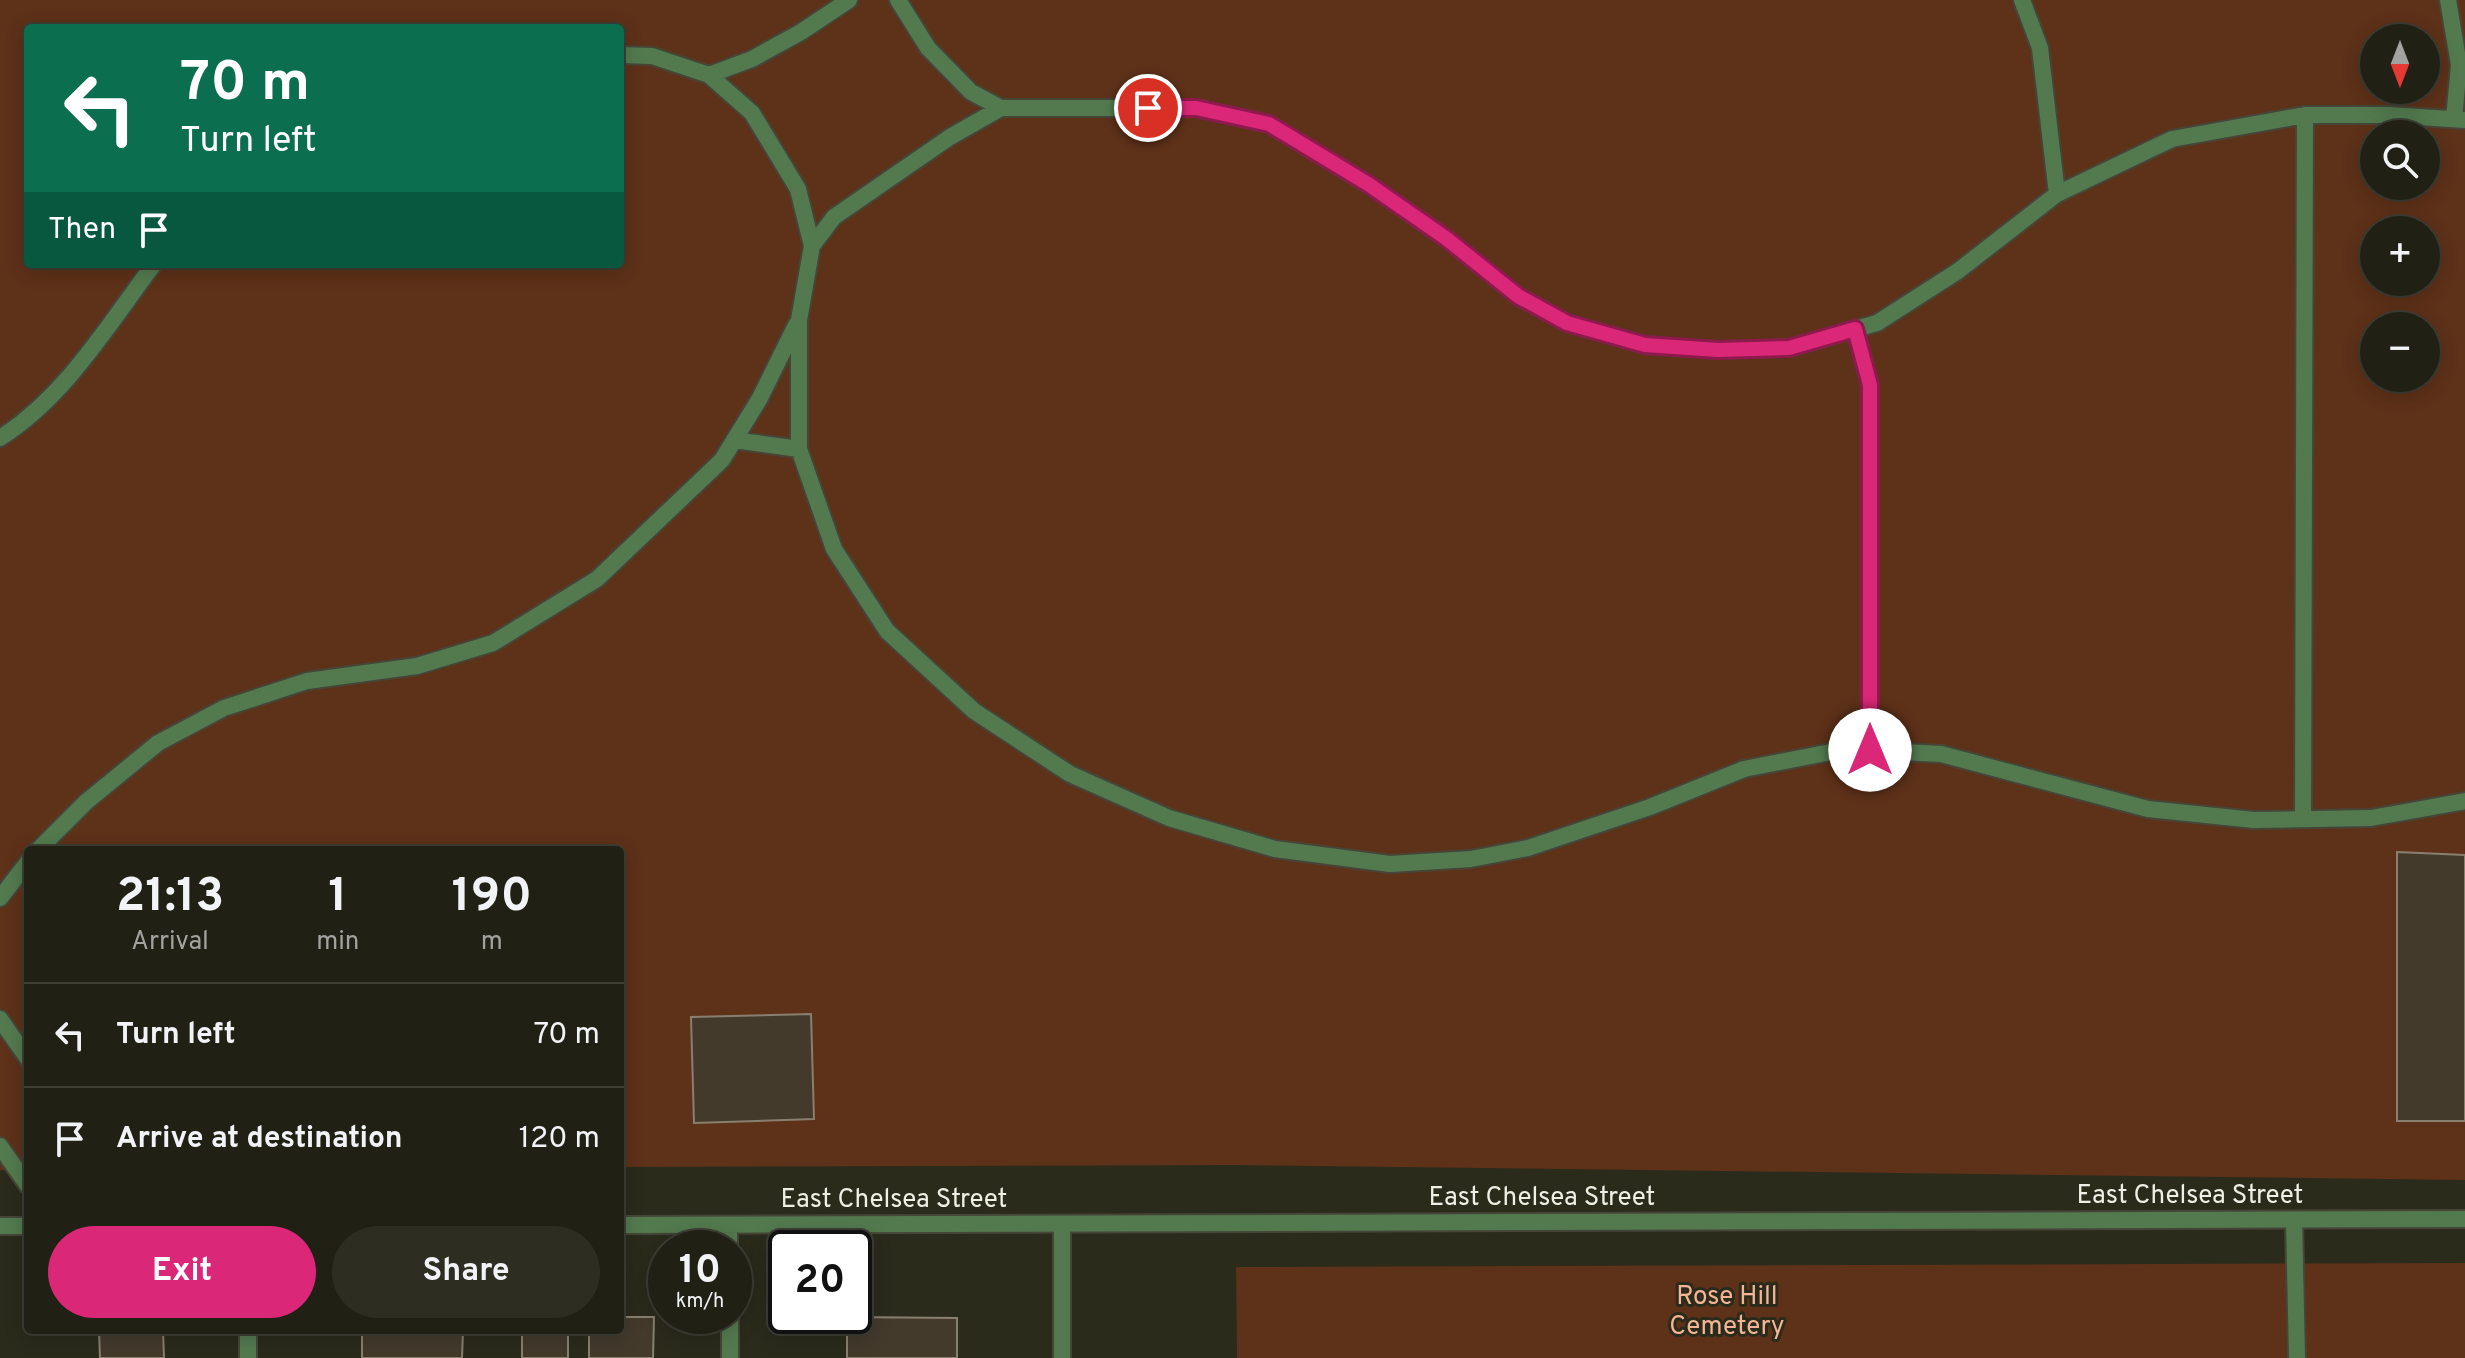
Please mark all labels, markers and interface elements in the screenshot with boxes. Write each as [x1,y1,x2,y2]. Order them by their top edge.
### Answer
north arrow [2360,24,2440,104]
map controls [2360,24,2440,392]
text: 70 m [180,50,310,120]
icon: left [48,56,152,160]
pin [1114,74,1182,142]
icon: arrive [1126,86,1170,130]
text: Turn left [180,119,317,165]
button: search [2360,120,2440,200]
icon: arrive [132,208,176,252]
text: Then [48,212,116,249]
button: + [2360,216,2440,296]
button: − [2360,312,2440,392]
position arrow [1828,708,1912,792]
text: 21:13 [116,868,224,928]
text: 1 [328,868,347,928]
text: 190 [452,868,532,928]
text: Arrival [131,926,209,959]
text: min [316,926,360,959]
text: m [481,926,503,959]
icon: left [48,1013,92,1057]
text: Turn left [116,1017,236,1054]
text: 70 m [534,1017,600,1054]
icon: arrive [48,1117,92,1161]
text: Arrive at destination [116,1121,402,1158]
text: 120 m [519,1121,600,1158]
street label: East Chelsea Street [2077,1180,2303,1213]
street label: East Chelsea Street [1429,1182,1655,1215]
street label: East Chelsea Street [781,1184,1007,1217]
button: Exit [48,1226,316,1318]
button: Share [332,1226,600,1318]
speed limit sign: 20 [768,1230,872,1334]
text: 10 [679,1247,721,1297]
park label: Rose Hill Cemetery [1669,1281,1785,1344]
text: km/h [676,1289,724,1315]

